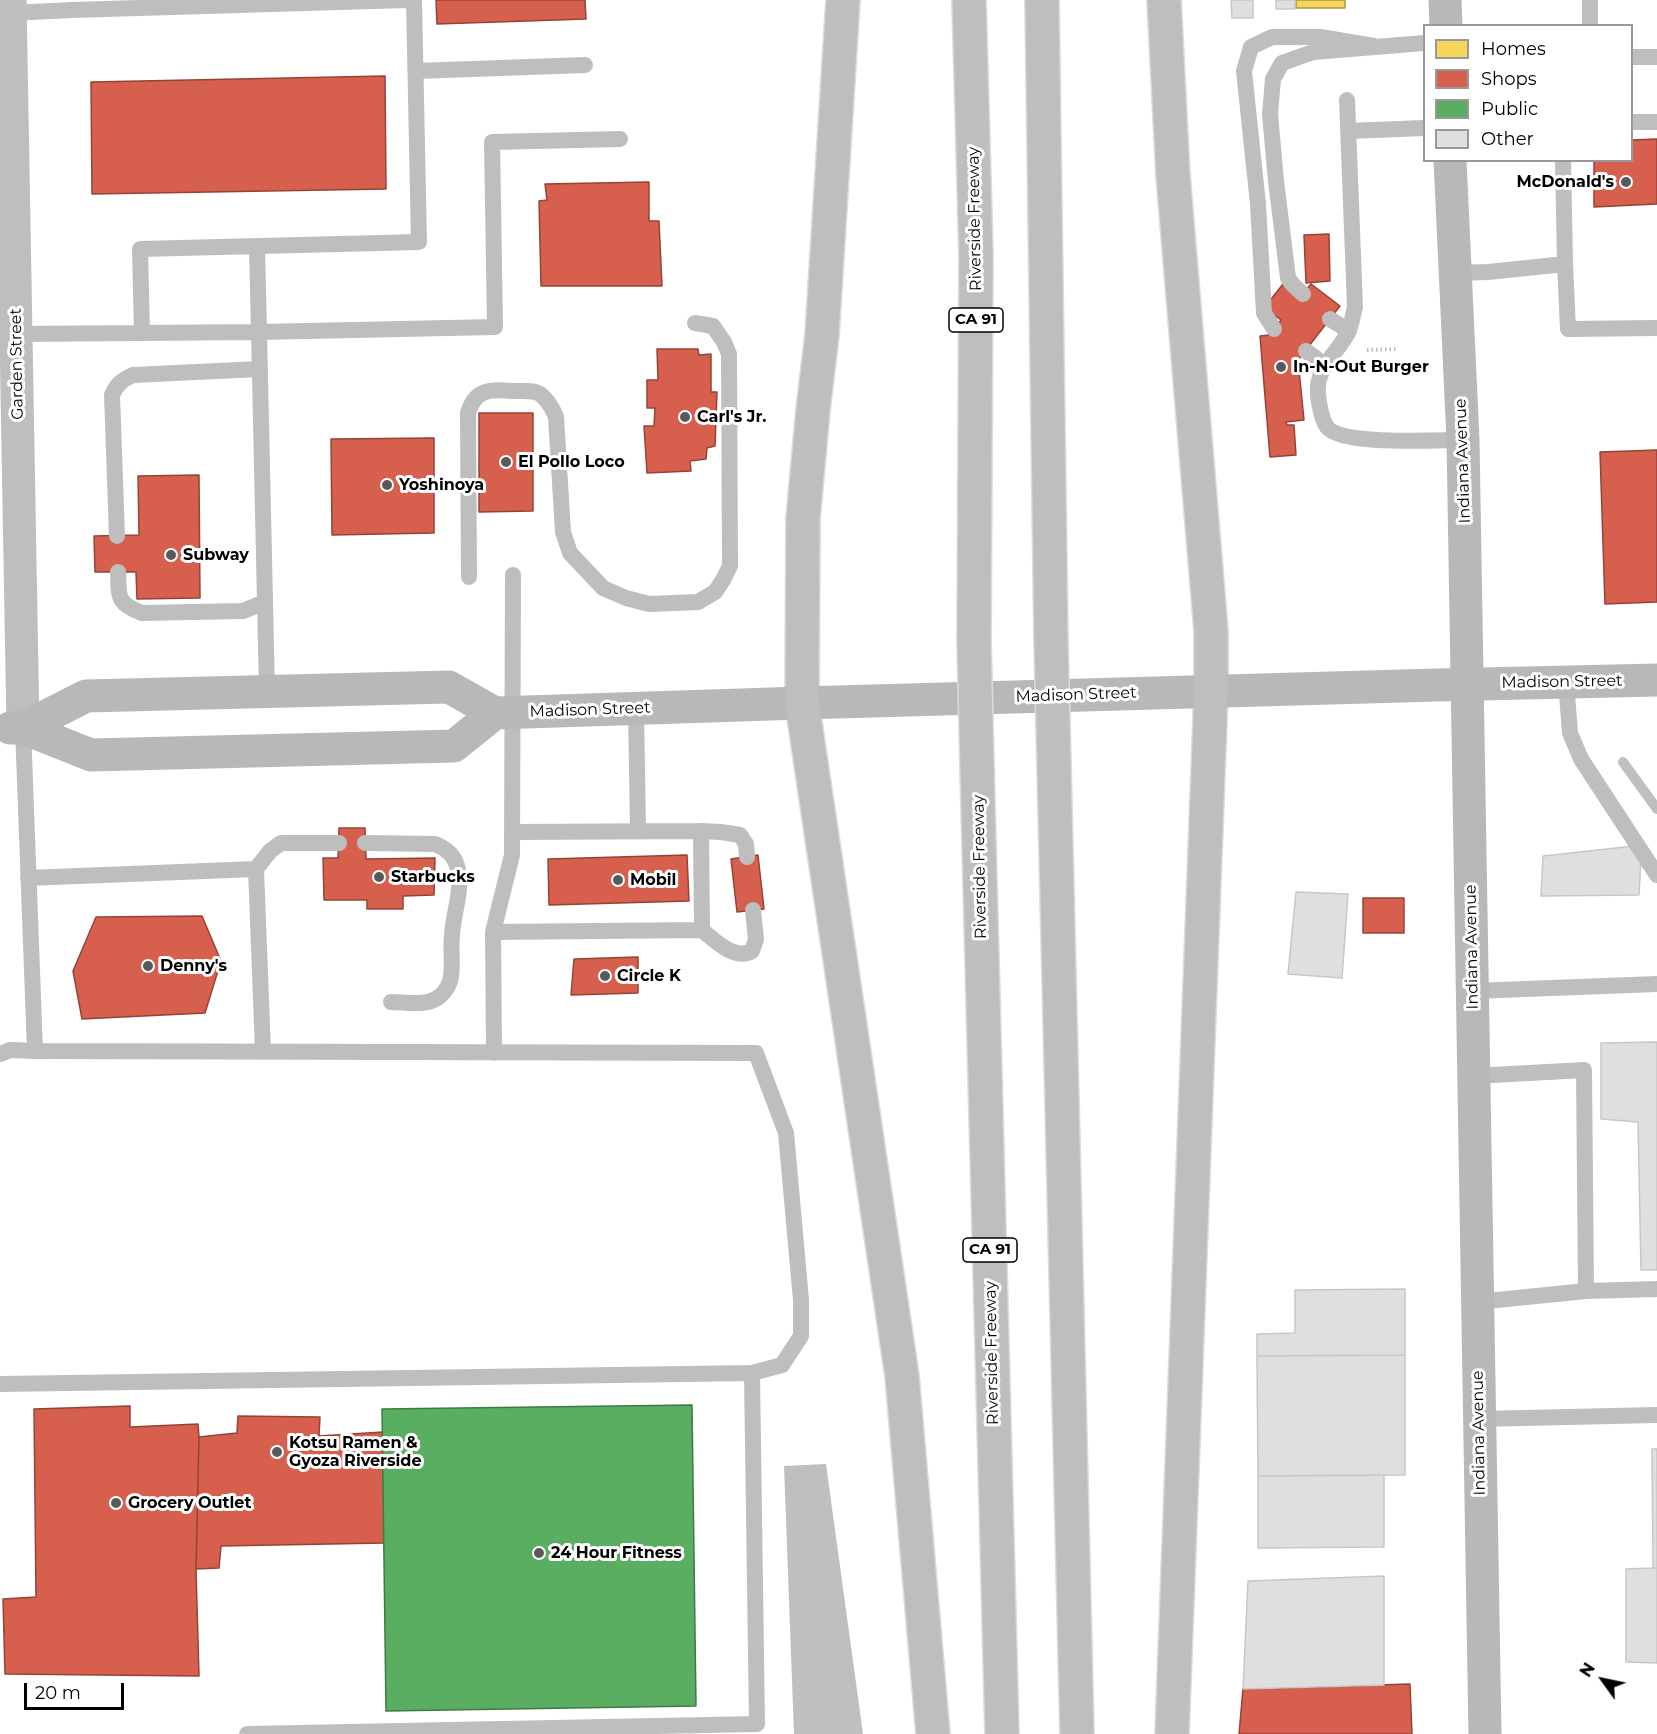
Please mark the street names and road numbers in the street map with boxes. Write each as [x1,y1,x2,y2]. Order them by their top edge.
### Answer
street label: Riverside Freeway [964,147,986,291]
street label: Garden Street [6,308,28,420]
road number: CA 91 [949,308,1003,332]
street label: Indiana Avenue [1451,398,1475,524]
street label: Madison Street [1501,671,1623,693]
street label: Madison Street [1015,683,1137,707]
street label: Madison Street [529,698,651,722]
street label: Riverside Freeway [969,795,991,939]
street label: Indiana Avenue [1461,884,1483,1010]
road number: CA 91 [963,1238,1017,1262]
street label: Riverside Freeway [981,1281,1003,1425]
street label: Indiana Avenue [1468,1370,1490,1496]

